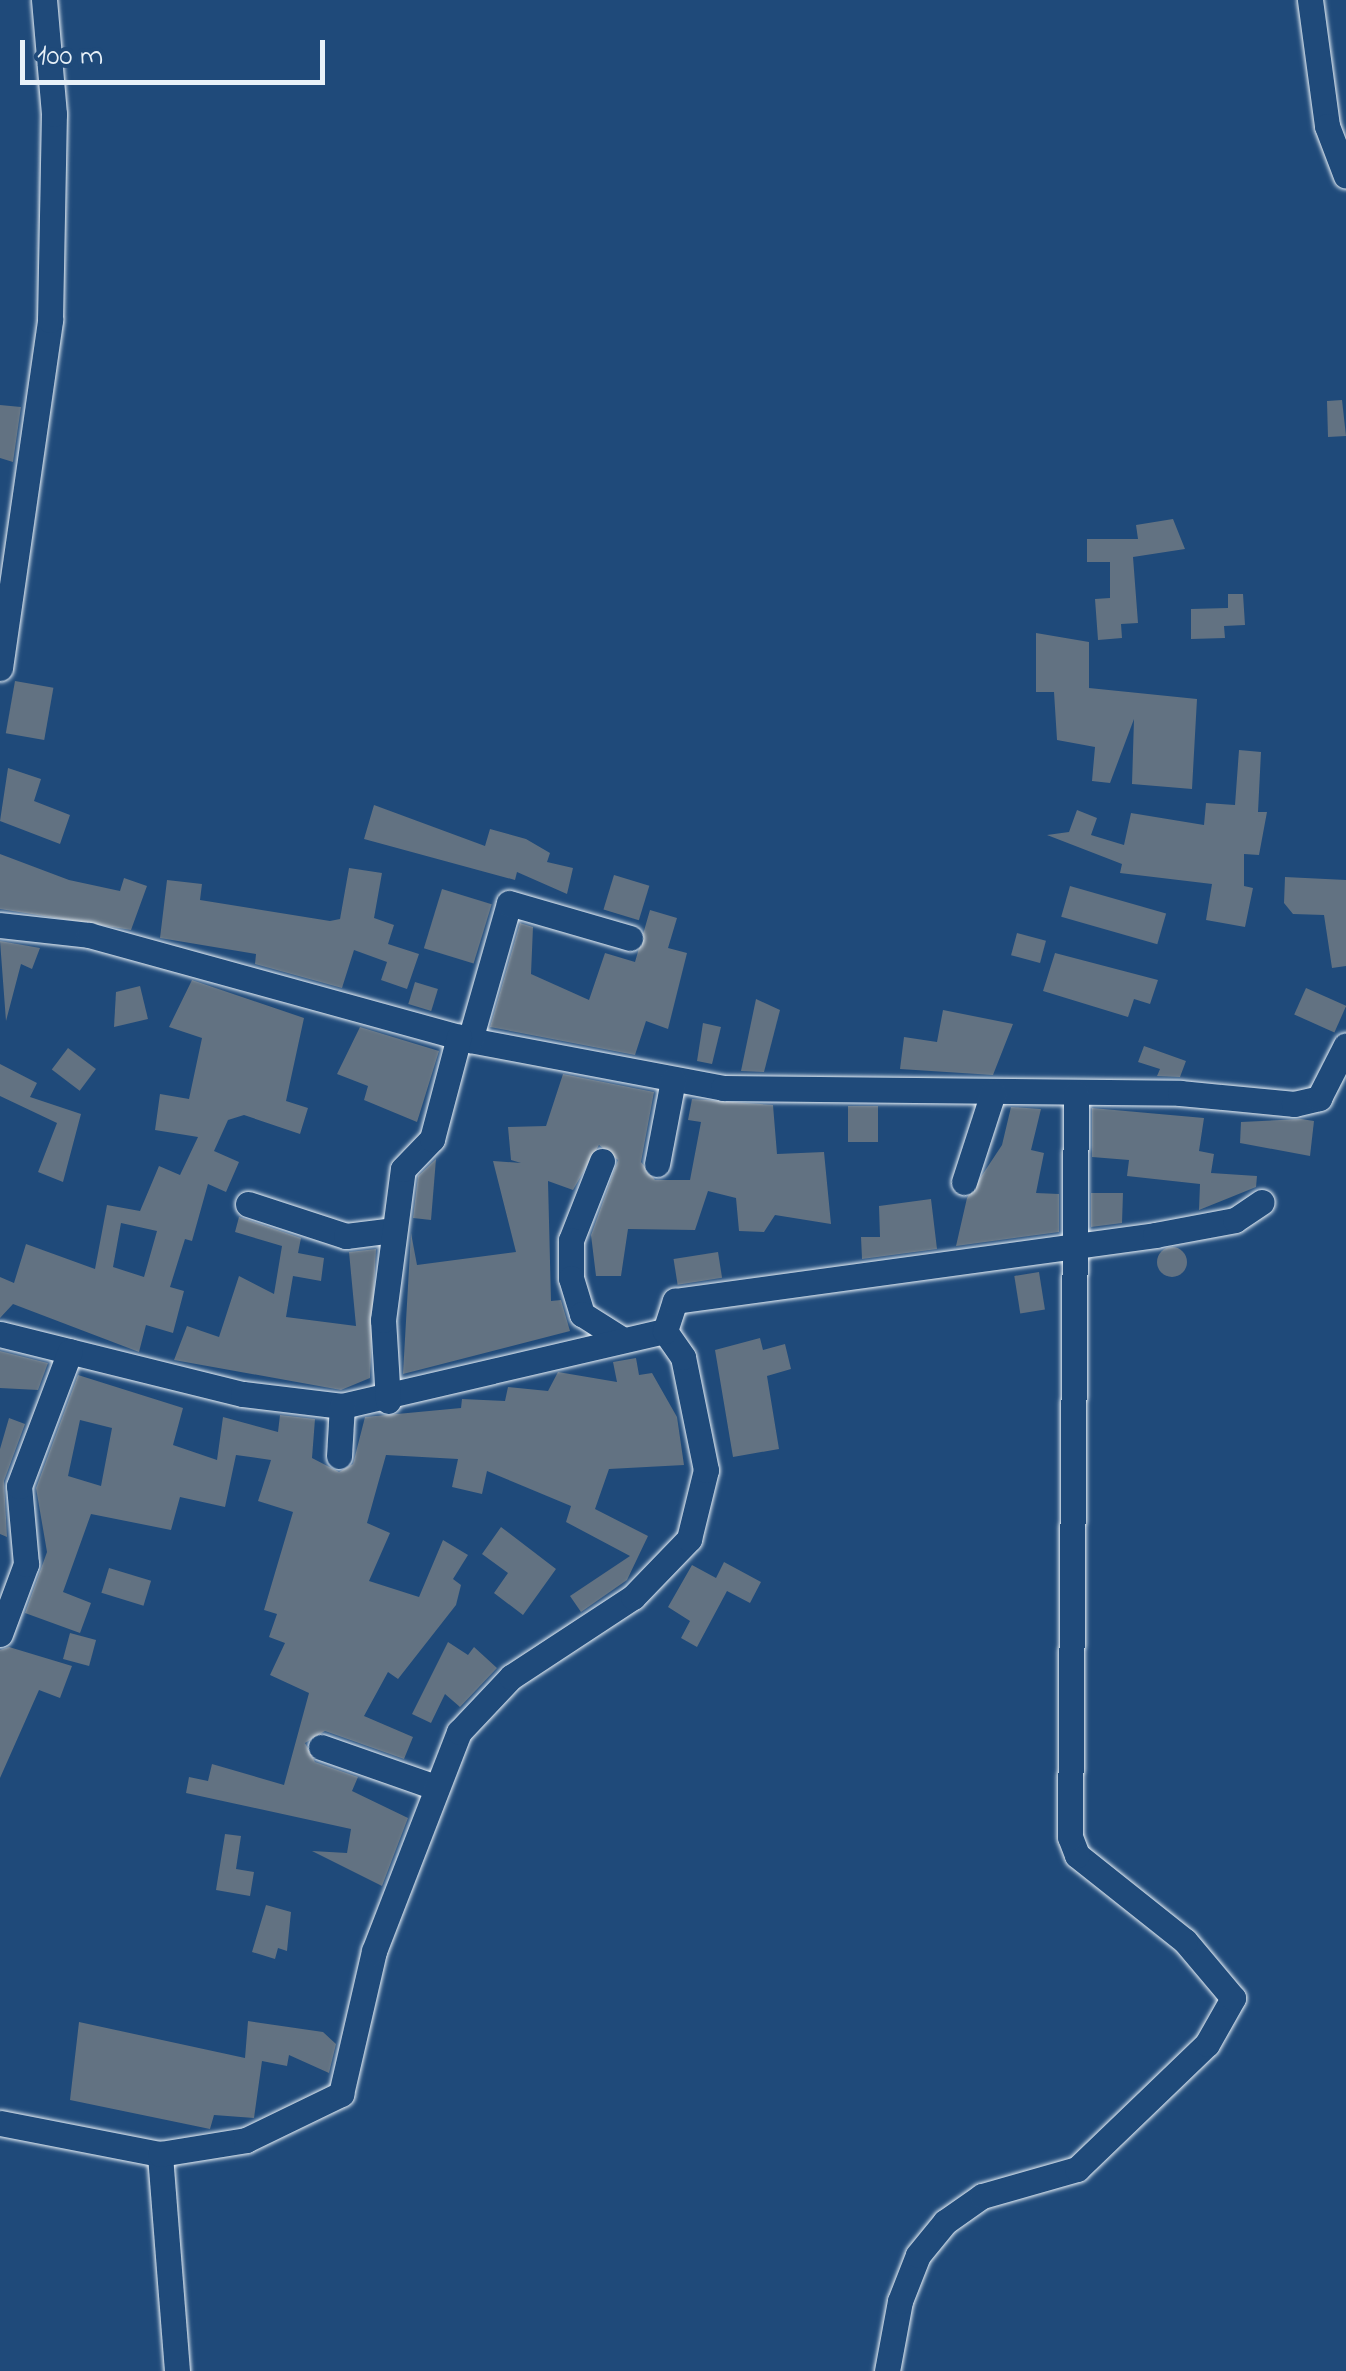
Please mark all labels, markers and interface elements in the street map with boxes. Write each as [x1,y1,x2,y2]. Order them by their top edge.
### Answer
scale bar [25,20,330,82]
text: 100 m [37,35,103,79]

